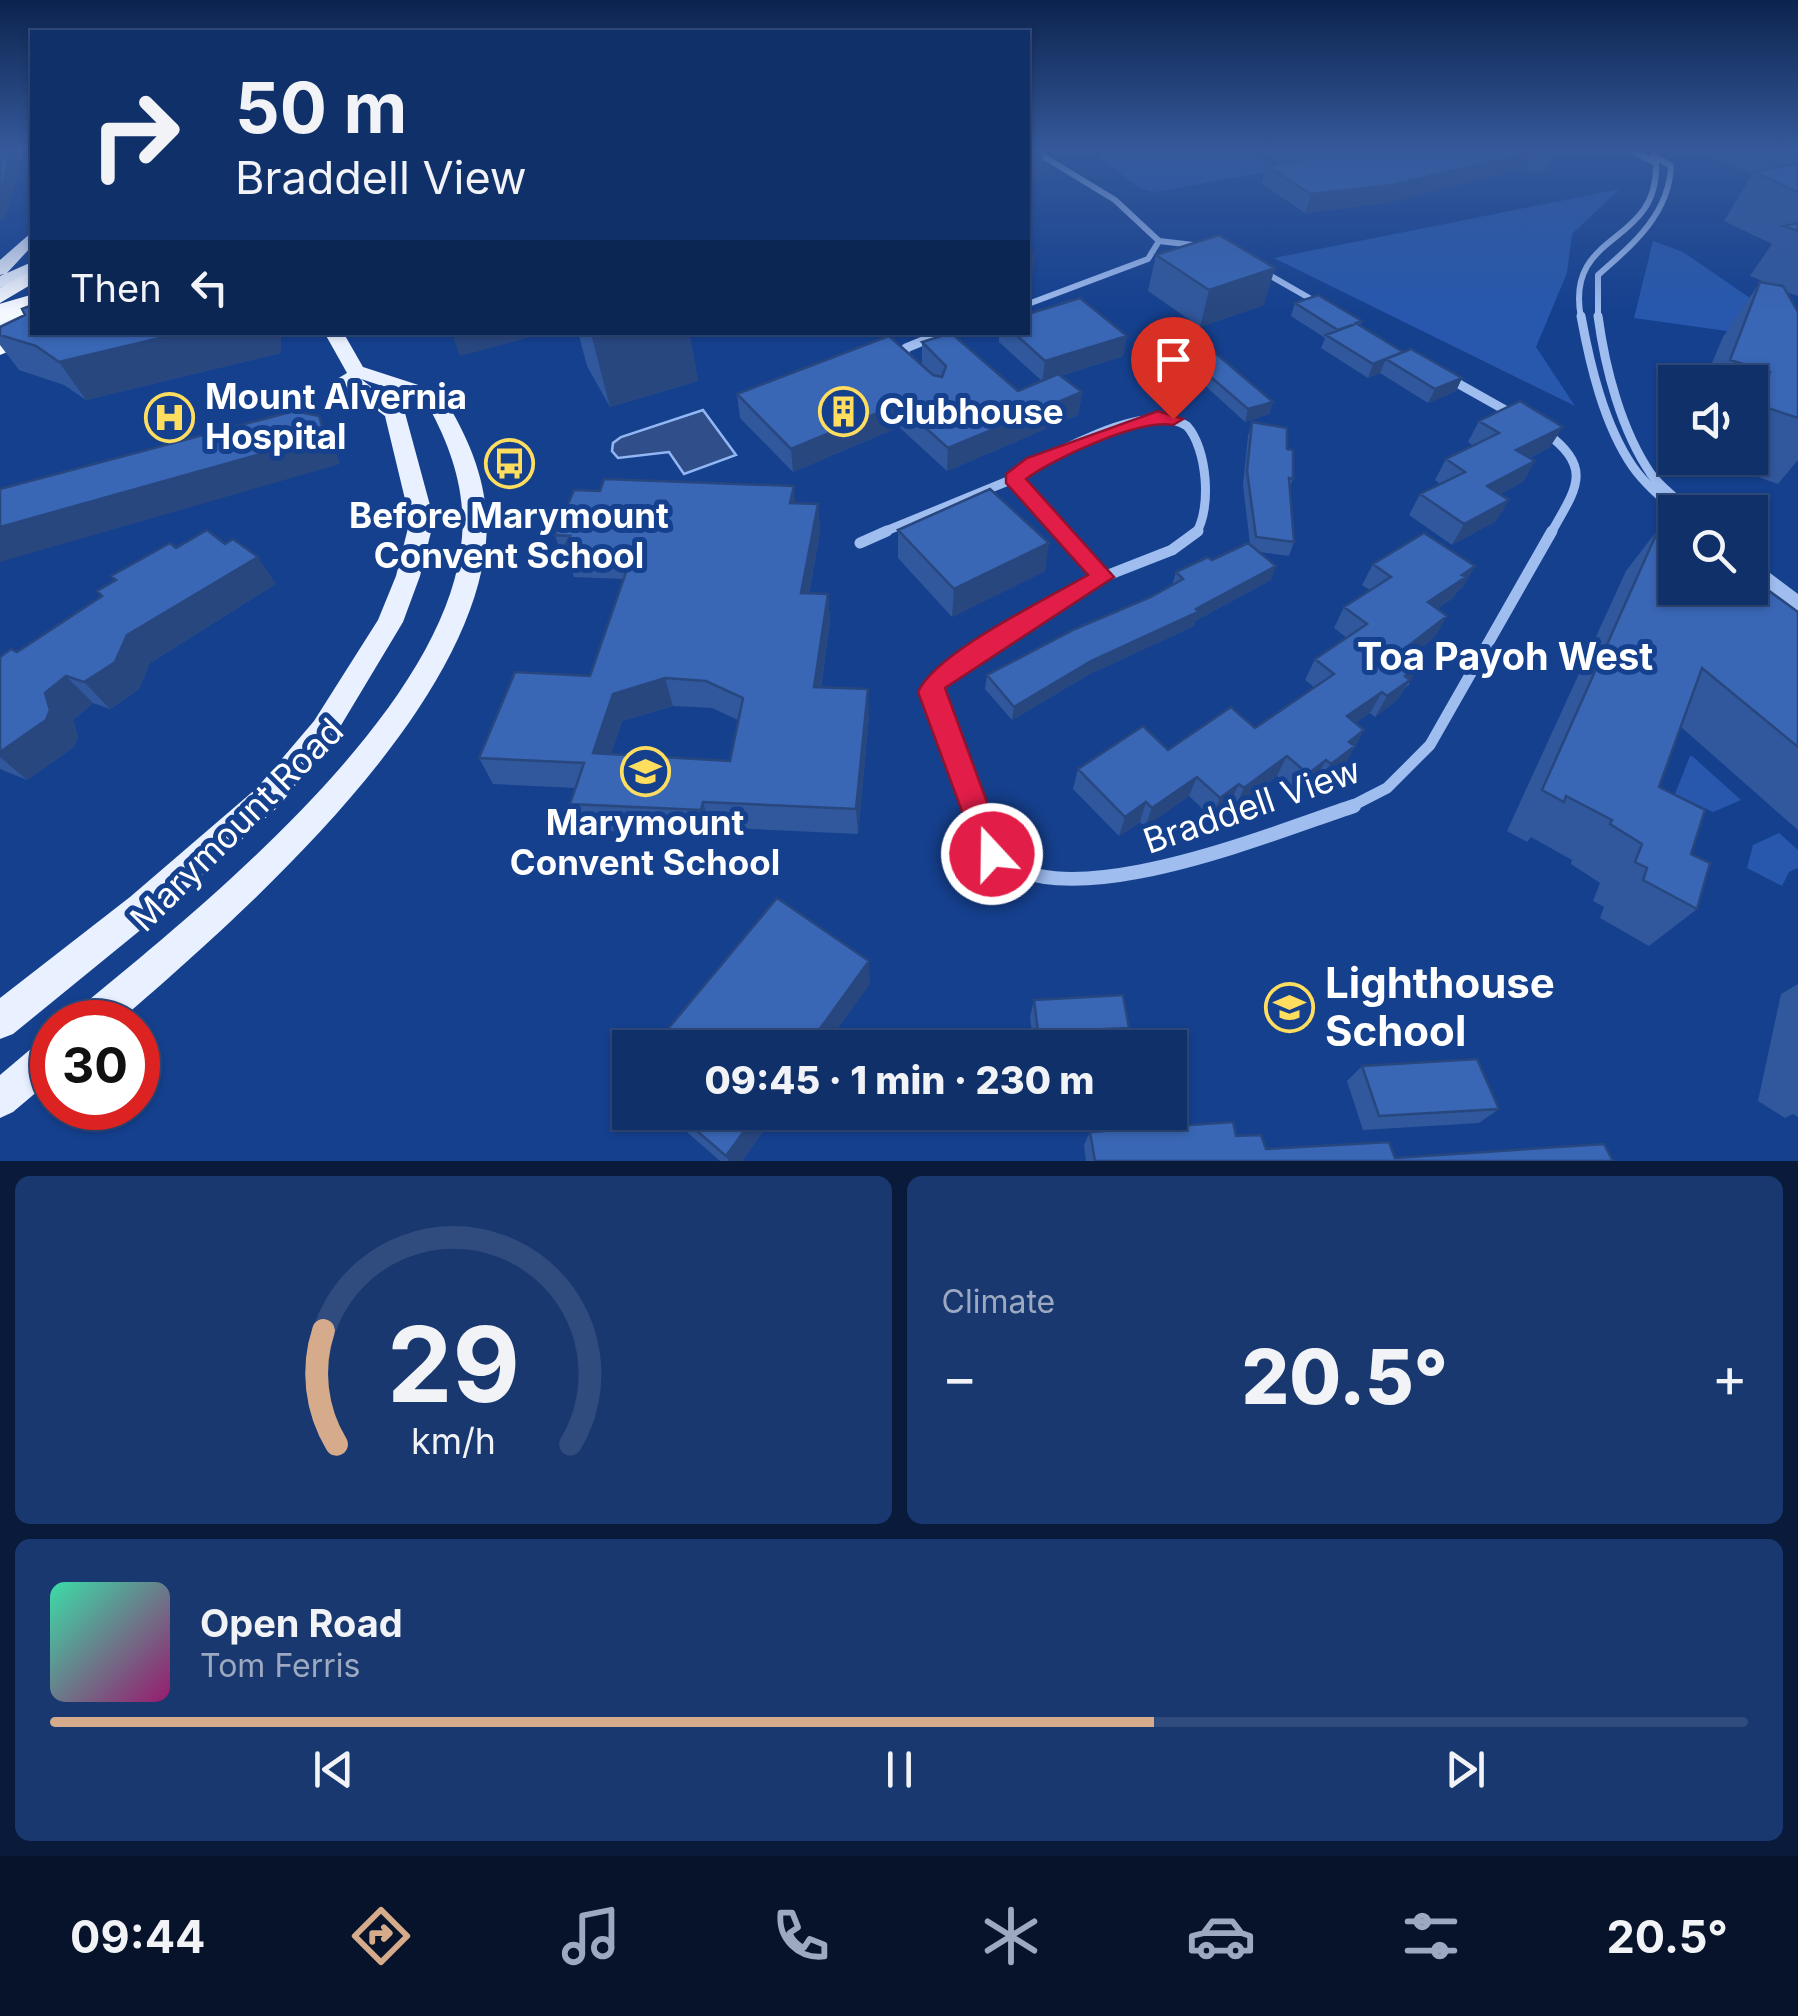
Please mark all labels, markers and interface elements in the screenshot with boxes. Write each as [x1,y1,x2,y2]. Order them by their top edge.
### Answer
text: 50 m [235,65,407,150]
icon: right [70,70,200,200]
text: Braddell View [235,150,527,205]
icon: left [182,260,237,315]
text: Then [70,265,162,311]
pin [1131,317,1216,420]
icon: arrive [1146,332,1201,387]
map controls [1658,365,1768,605]
button: sound [1658,365,1768,475]
place label: Mount Alvernia Hospital [205,375,467,457]
building icon: Clubhouse [818,386,870,438]
place label: Clubhouse [879,390,1064,432]
hospital icon: Mount Alvernia Hospital [144,391,196,443]
bus stop icon: Before Marymount Convent School [483,438,535,490]
place label: Before Marymount Convent School [349,494,669,576]
button: search [1658,495,1768,605]
district label: Toa Payoh West [1357,633,1653,679]
street label: Marymount Road [121,709,351,939]
school or university icon: Marymount Convent School [619,745,671,797]
street label: Braddell View [1138,748,1366,862]
place label: Marymount Convent School [510,801,780,883]
position arrow [940,802,1044,906]
place label: Lighthouse School [1325,957,1555,1056]
school or university icon: Lighthouse School [1264,981,1316,1033]
speed limit sign: 30 [30,1000,160,1130]
text: 09:45 · 1 min · 230 m [704,1057,1095,1103]
text: Climate [942,1282,1055,1321]
text: 29 [387,1301,520,1427]
text: 20.5° [1241,1331,1448,1422]
text: − [942,1344,978,1410]
text: + [1712,1344,1748,1410]
text: km/h [411,1419,496,1463]
text: Open Road [200,1600,403,1646]
text: Tom Ferris [200,1646,360,1685]
icon: previous [306,1742,361,1797]
icon: pause [872,1742,927,1797]
icon: next [1438,1742,1493,1797]
icon: directions [346,1901,416,1971]
icon: music [556,1901,626,1971]
icon: phone [766,1901,836,1971]
icon: climate [976,1901,1046,1971]
icon: car [1186,1901,1256,1971]
icon: filters [1396,1901,1466,1971]
text: 09:44 [70,1909,206,1964]
text: 20.5° [1607,1909,1728,1964]

